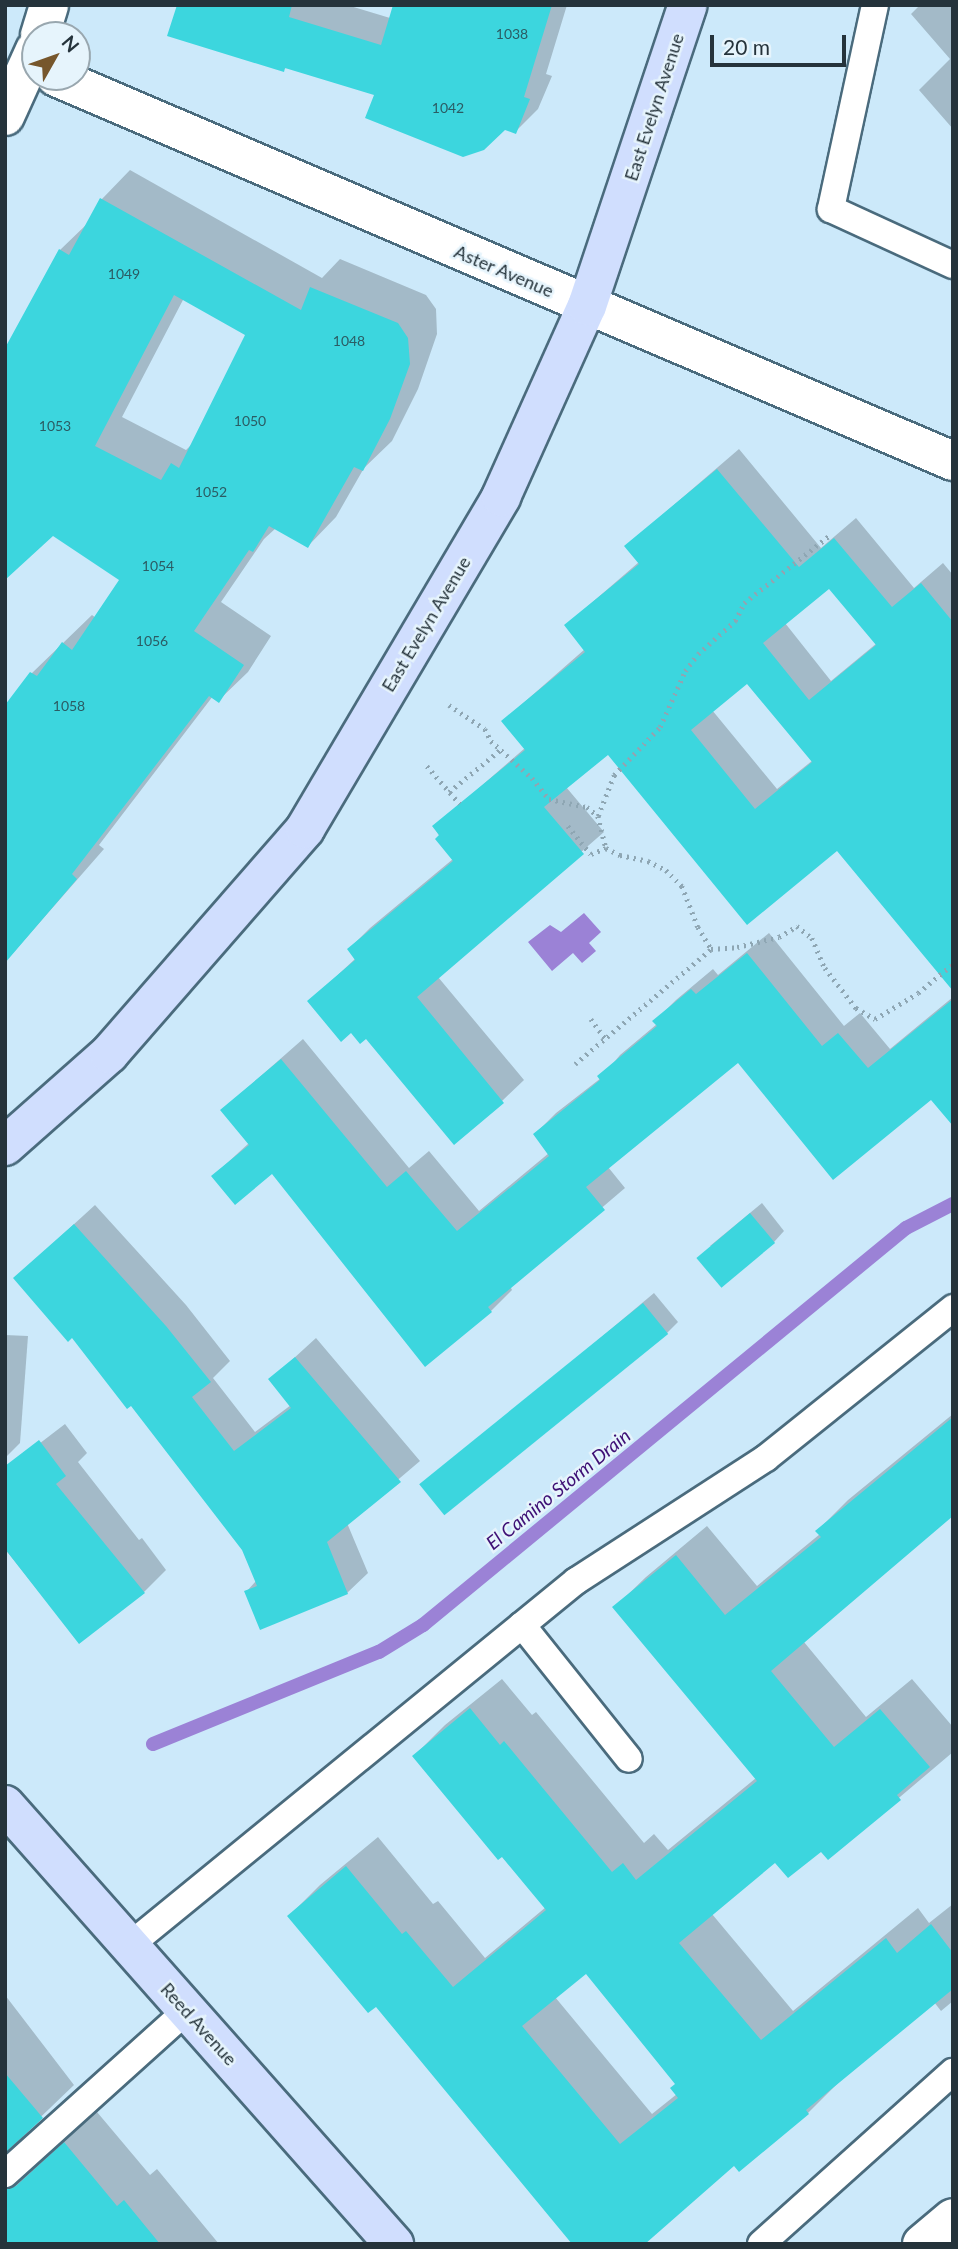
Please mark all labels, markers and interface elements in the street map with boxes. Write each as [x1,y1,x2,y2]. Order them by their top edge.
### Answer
north arrow [21,21,91,91]
scale bar [713,21,850,65]
house number: 1038 [496,26,528,42]
text: N [57,30,84,56]
street label: East Evelyn Avenue [620,30,688,184]
text: 20 m [723,34,770,59]
house number: 1042 [432,100,464,116]
street label: Aster Avenue [451,240,557,302]
house number: 1049 [108,266,140,282]
house number: 1048 [333,333,365,349]
house number: 1050 [234,413,266,429]
house number: 1053 [39,418,71,434]
house number: 1052 [195,484,227,500]
street label: East Evelyn Avenue [377,552,475,696]
house number: 1054 [142,558,174,574]
house number: 1056 [136,633,168,649]
house number: 1058 [53,698,85,714]
water label: El Camino Storm Drain [481,1424,635,1554]
street label: Reed Avenue [156,1978,242,2070]

